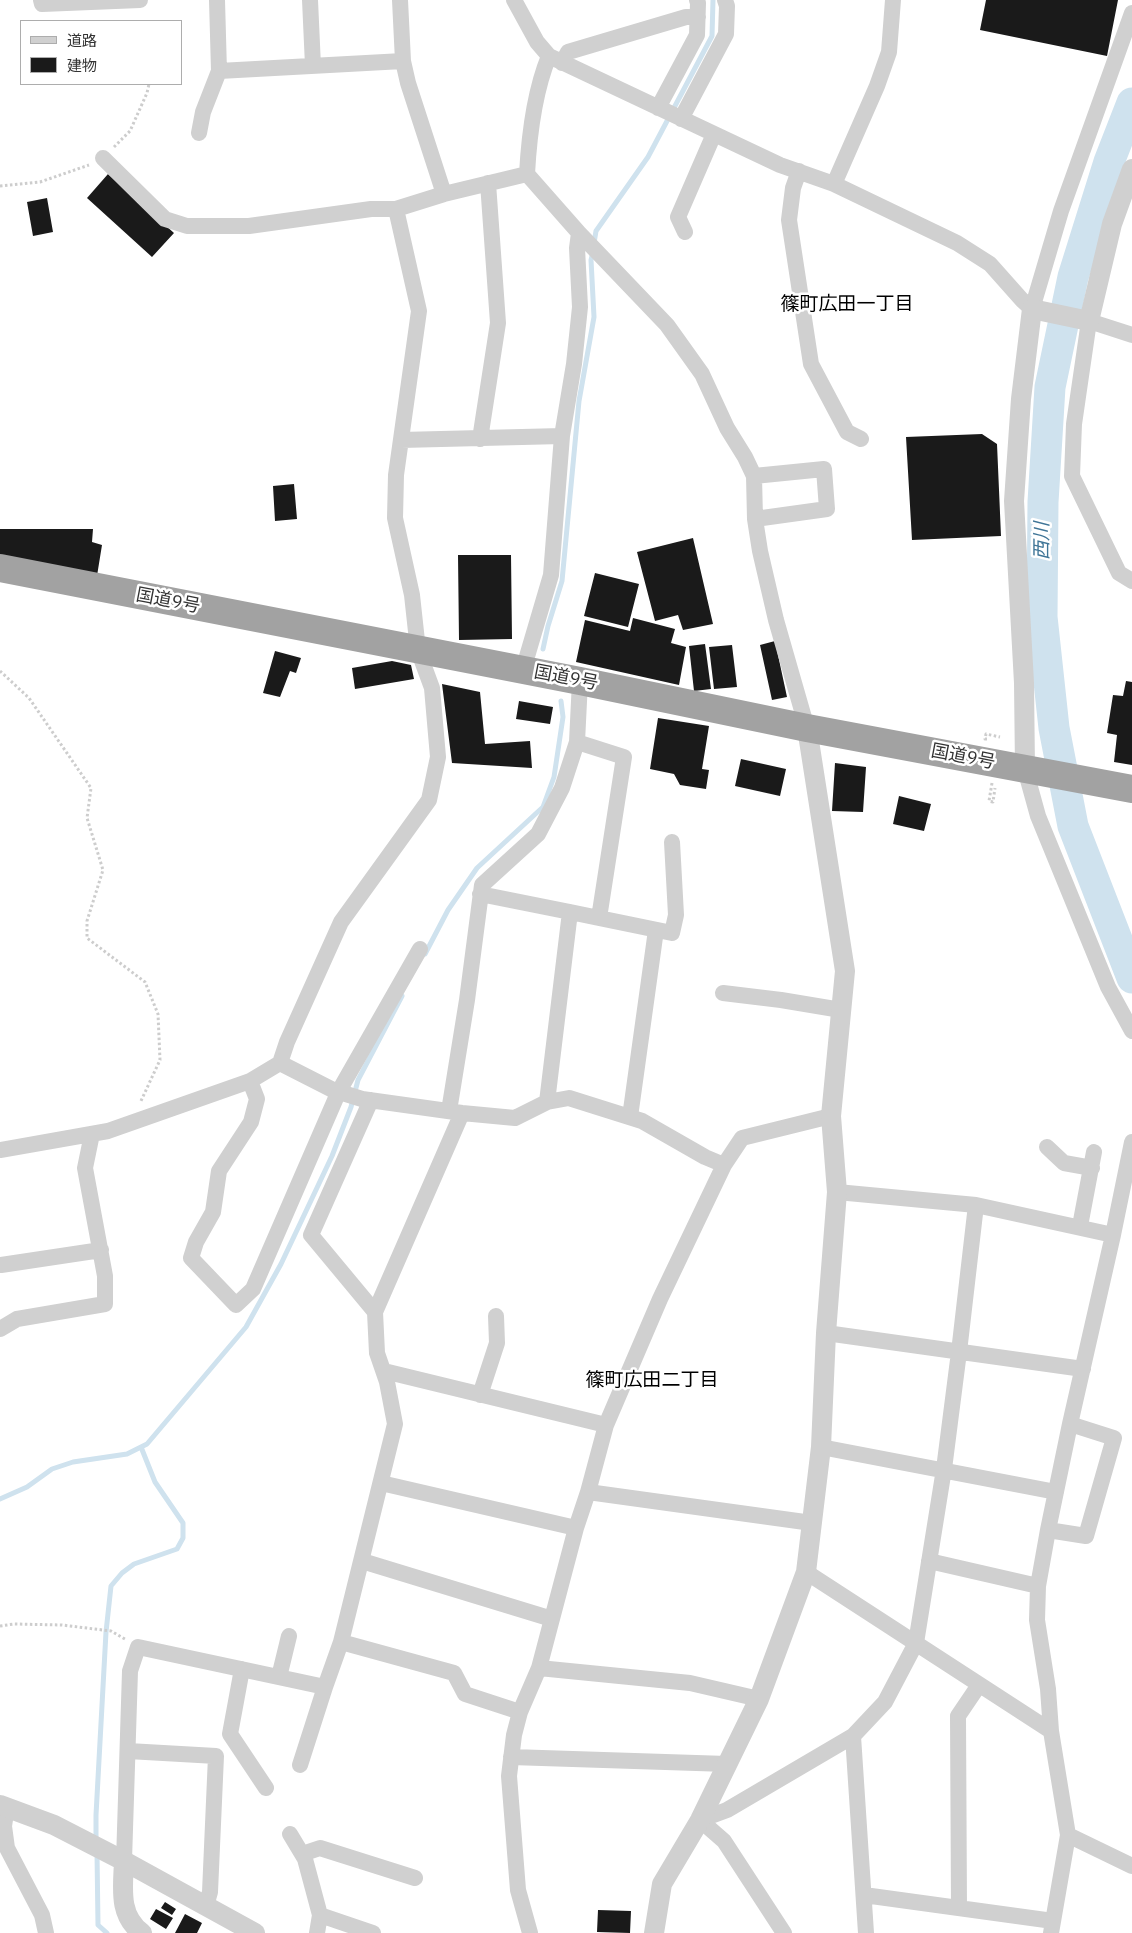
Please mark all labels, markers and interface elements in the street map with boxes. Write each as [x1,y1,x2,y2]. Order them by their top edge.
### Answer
legend [20,20,182,85]
text: 道路 [67,31,97,50]
text: 建物 [67,56,97,75]
district label: 篠町広田一丁目 [781,294,913,316]
water label: 西川 [1032,522,1054,560]
street label: 国道9号 [134,584,202,618]
street label: 国道9号 [532,661,600,695]
street label: 国道9号 [929,740,997,774]
district label: 篠町広田二丁目 [586,1370,718,1392]

